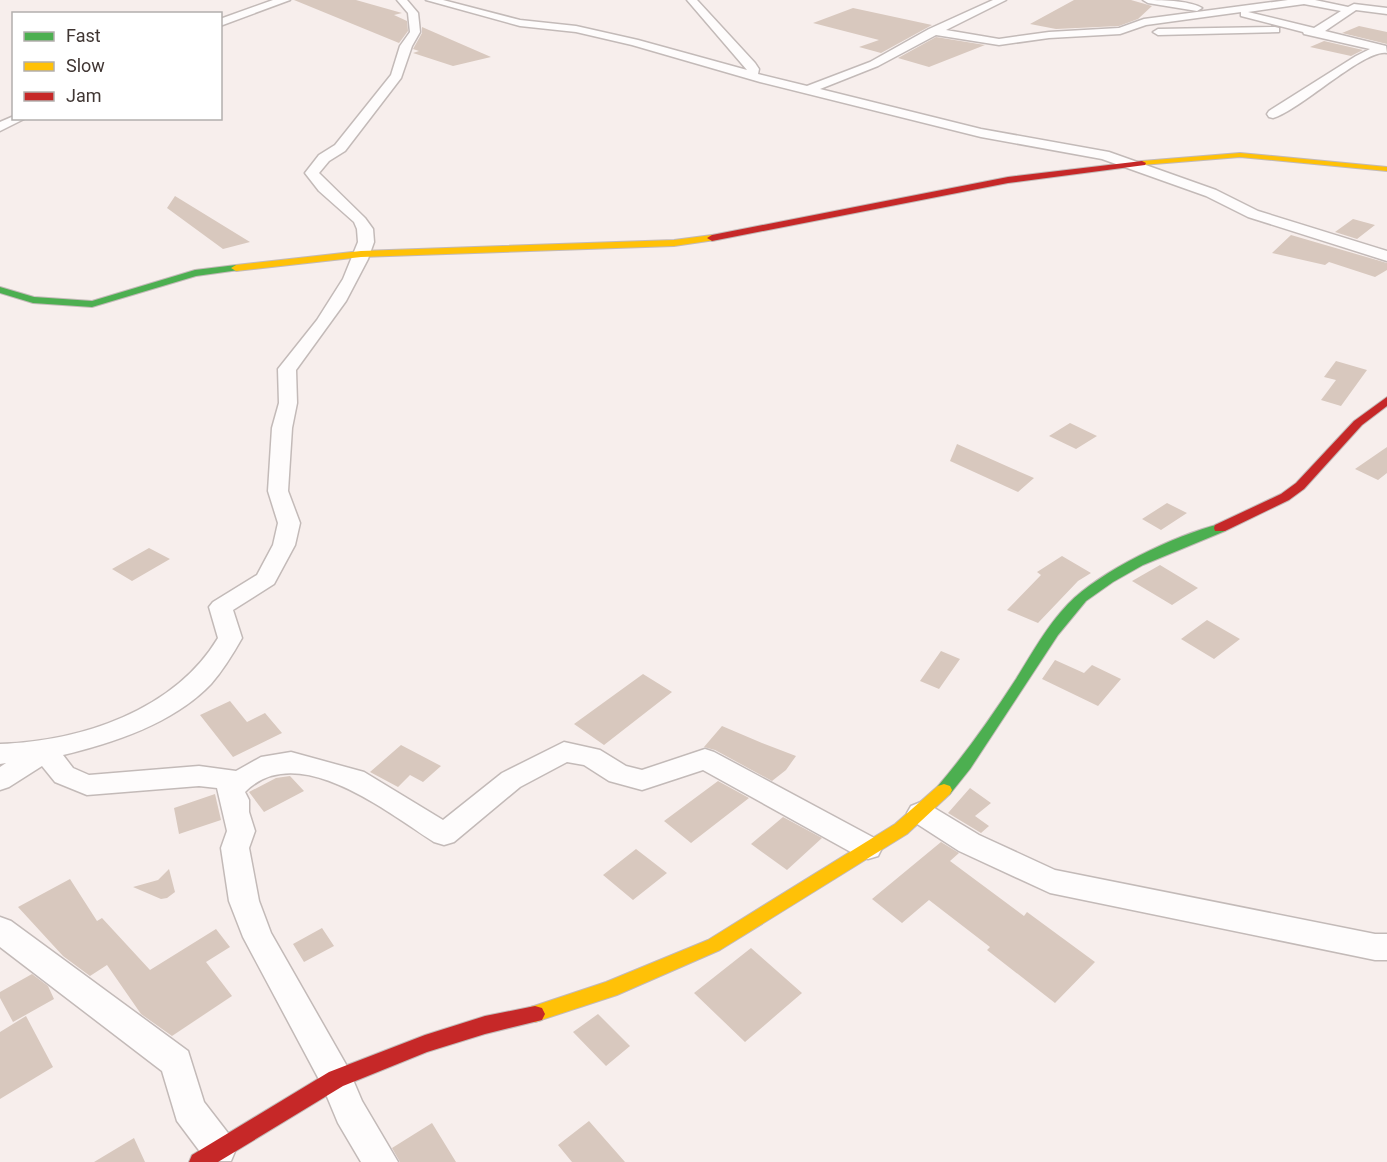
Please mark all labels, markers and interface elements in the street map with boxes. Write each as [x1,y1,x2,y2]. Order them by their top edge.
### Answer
legend [12,12,222,120]
text: Fast [66,25,101,46]
text: Slow [66,55,105,76]
text: Jam [66,85,102,106]

